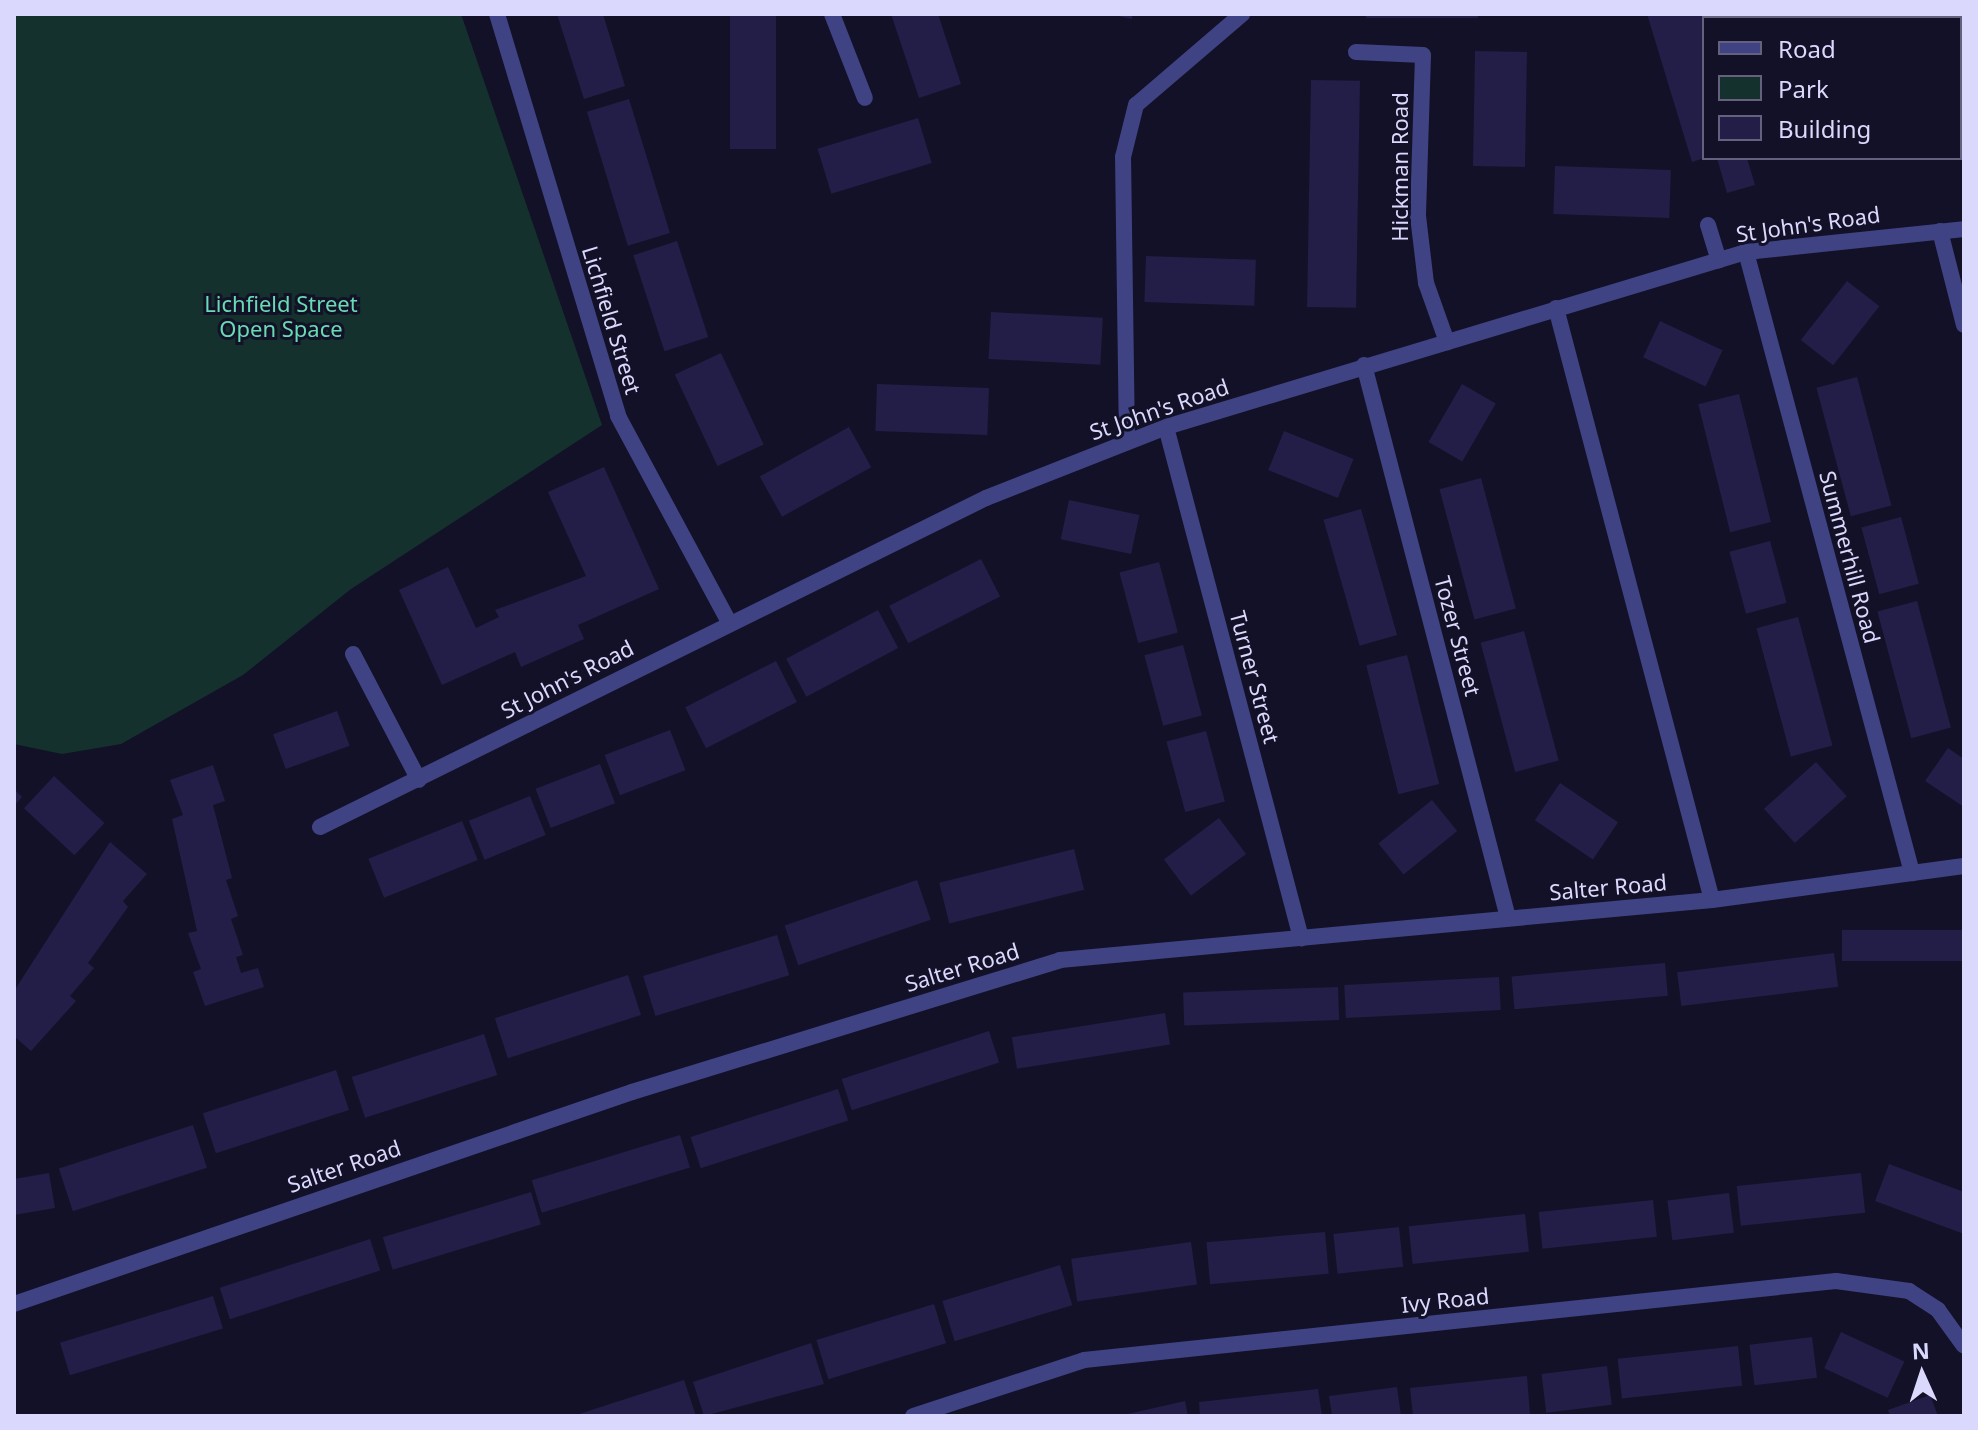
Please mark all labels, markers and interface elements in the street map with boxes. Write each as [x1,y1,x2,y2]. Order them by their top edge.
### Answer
legend [1702,16,1962,160]
text: Road [1778,32,1836,65]
text: Park [1778,72,1829,105]
street label: Hickman Road [1387,92,1413,242]
text: Building [1778,112,1871,145]
street label: St John's Road [1734,201,1882,247]
street label: Lichfield Street [577,243,647,397]
park label: Lichfield Street Open Space [204,290,358,342]
street label: St John's Road [1086,373,1232,445]
street label: Summerhill Road [1814,468,1886,646]
street label: Tozer Street [1429,573,1487,699]
street label: Turner Street [1225,608,1285,746]
street label: St John's Road [496,634,638,724]
street label: Salter Road [1548,869,1668,905]
street label: Salter Road [902,937,1022,997]
street label: Salter Road [284,1134,404,1198]
street label: Ivy Road [1400,1282,1490,1318]
north arrow [1882,1334,1962,1414]
text: N [1911,1335,1930,1365]

